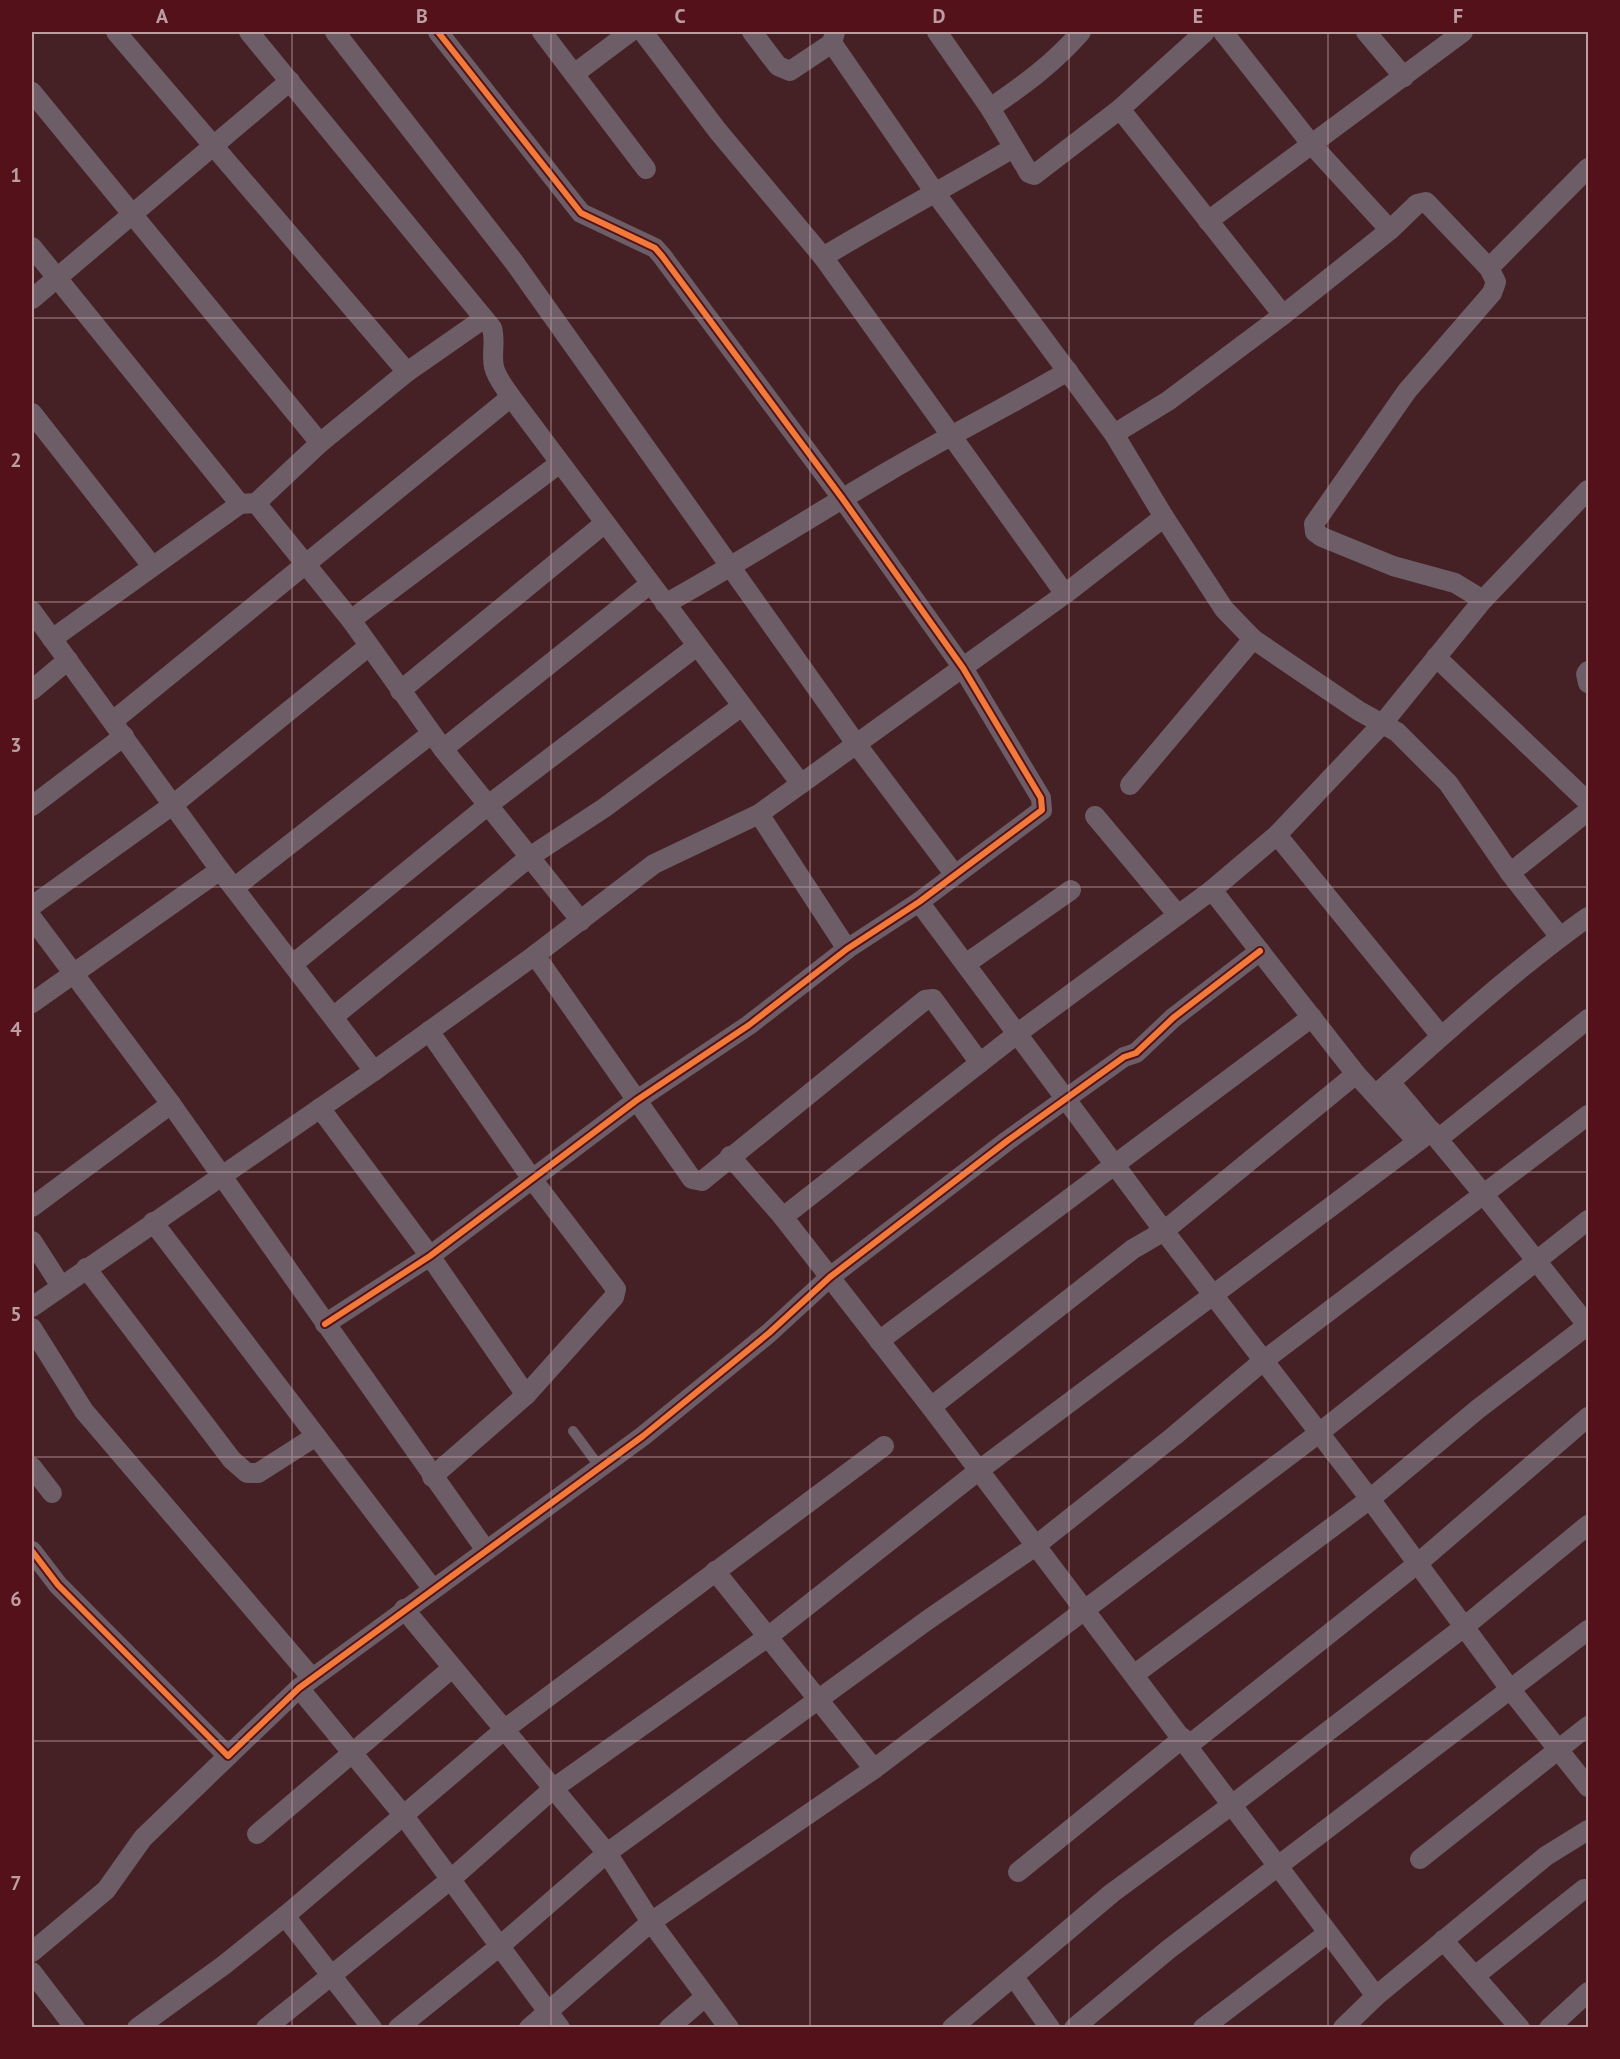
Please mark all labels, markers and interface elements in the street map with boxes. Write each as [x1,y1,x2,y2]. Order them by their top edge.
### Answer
text: A [156,3,169,29]
text: B [416,3,428,29]
text: C [674,3,686,29]
text: D [933,3,946,29]
text: E [1193,3,1203,29]
text: F [1453,3,1463,29]
text: 1 [10,162,22,188]
text: 2 [10,447,22,473]
text: 3 [10,732,22,758]
text: 4 [10,1016,22,1042]
text: 5 [10,1301,22,1327]
text: 6 [10,1586,22,1612]
text: 7 [10,1870,22,1896]

